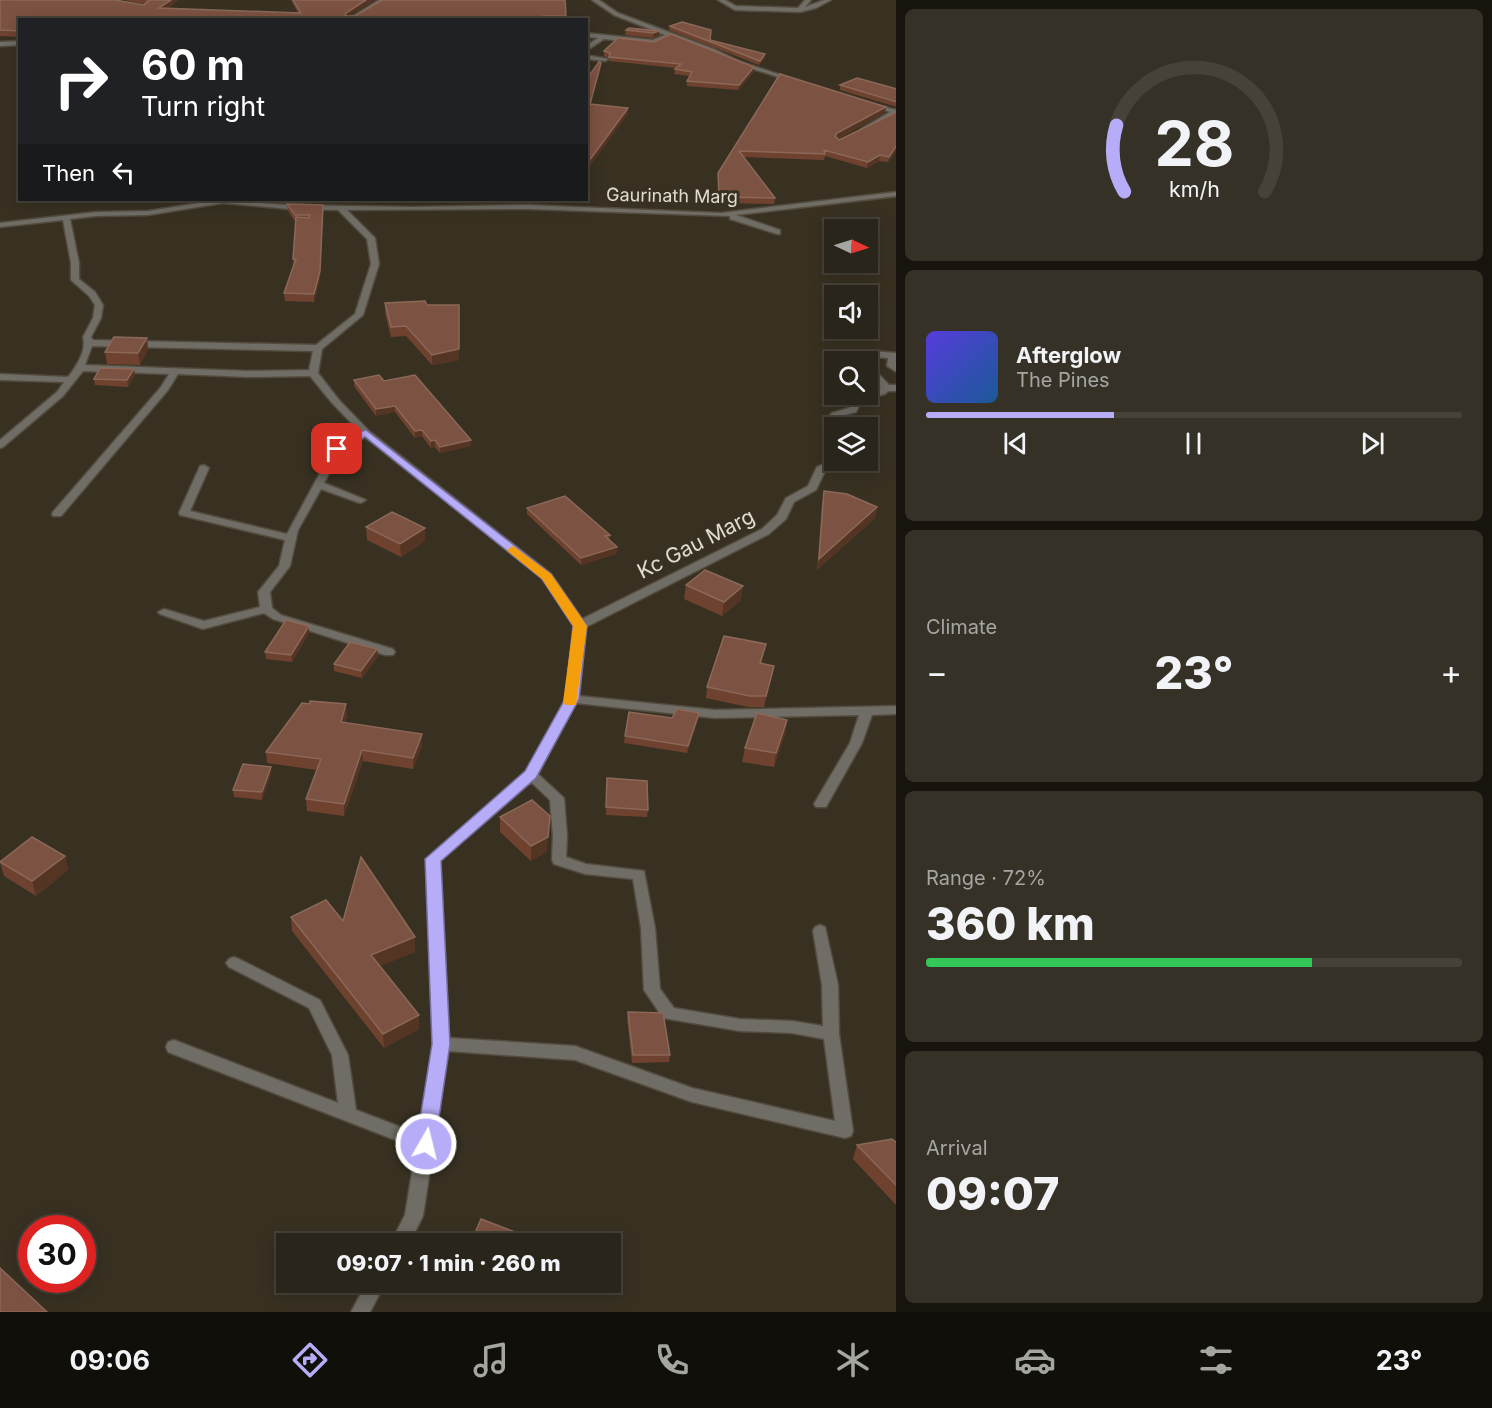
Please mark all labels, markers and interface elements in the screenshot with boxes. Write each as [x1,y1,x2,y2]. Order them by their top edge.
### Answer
text: 60 m [141,39,245,90]
icon: right [42,42,120,120]
text: Turn right [141,90,265,123]
text: 28 [1154,106,1234,181]
icon: left [107,156,140,189]
text: Then [42,160,95,186]
text: km/h [1169,176,1219,202]
street label: Gaurinath Marg [606,184,738,207]
north arrow [824,219,878,273]
map controls [824,219,878,471]
button: sound [824,285,878,339]
text: Afterglow [1016,342,1121,368]
button: search [824,351,878,405]
text: The Pines [1016,368,1110,392]
button: layers [824,417,878,471]
pin [311,423,362,474]
icon: previous [999,427,1032,460]
icon: pause [1177,427,1210,460]
icon: next [1356,427,1389,460]
icon: arrive [320,432,353,465]
street label: Kc Gau Marg [633,503,759,584]
text: Climate [926,615,997,639]
text: 23° [1155,645,1233,700]
text: − [926,652,948,692]
text: + [1440,652,1462,692]
text: Range · 72% [926,866,1046,890]
text: 360 km [926,896,1095,951]
position arrow [394,1112,458,1176]
text: Arrival [926,1136,988,1160]
text: 09:07 [926,1166,1059,1221]
speed limit sign: 30 [18,1215,96,1293]
text: 09:07 · 1 min · 260 m [336,1250,561,1276]
icon: directions [289,1339,331,1381]
icon: music [470,1339,512,1381]
icon: phone [651,1339,693,1381]
icon: climate [832,1339,874,1381]
icon: car [1014,1339,1056,1381]
icon: filters [1195,1339,1237,1381]
text: 09:06 [70,1344,150,1377]
text: 23° [1376,1344,1422,1377]

